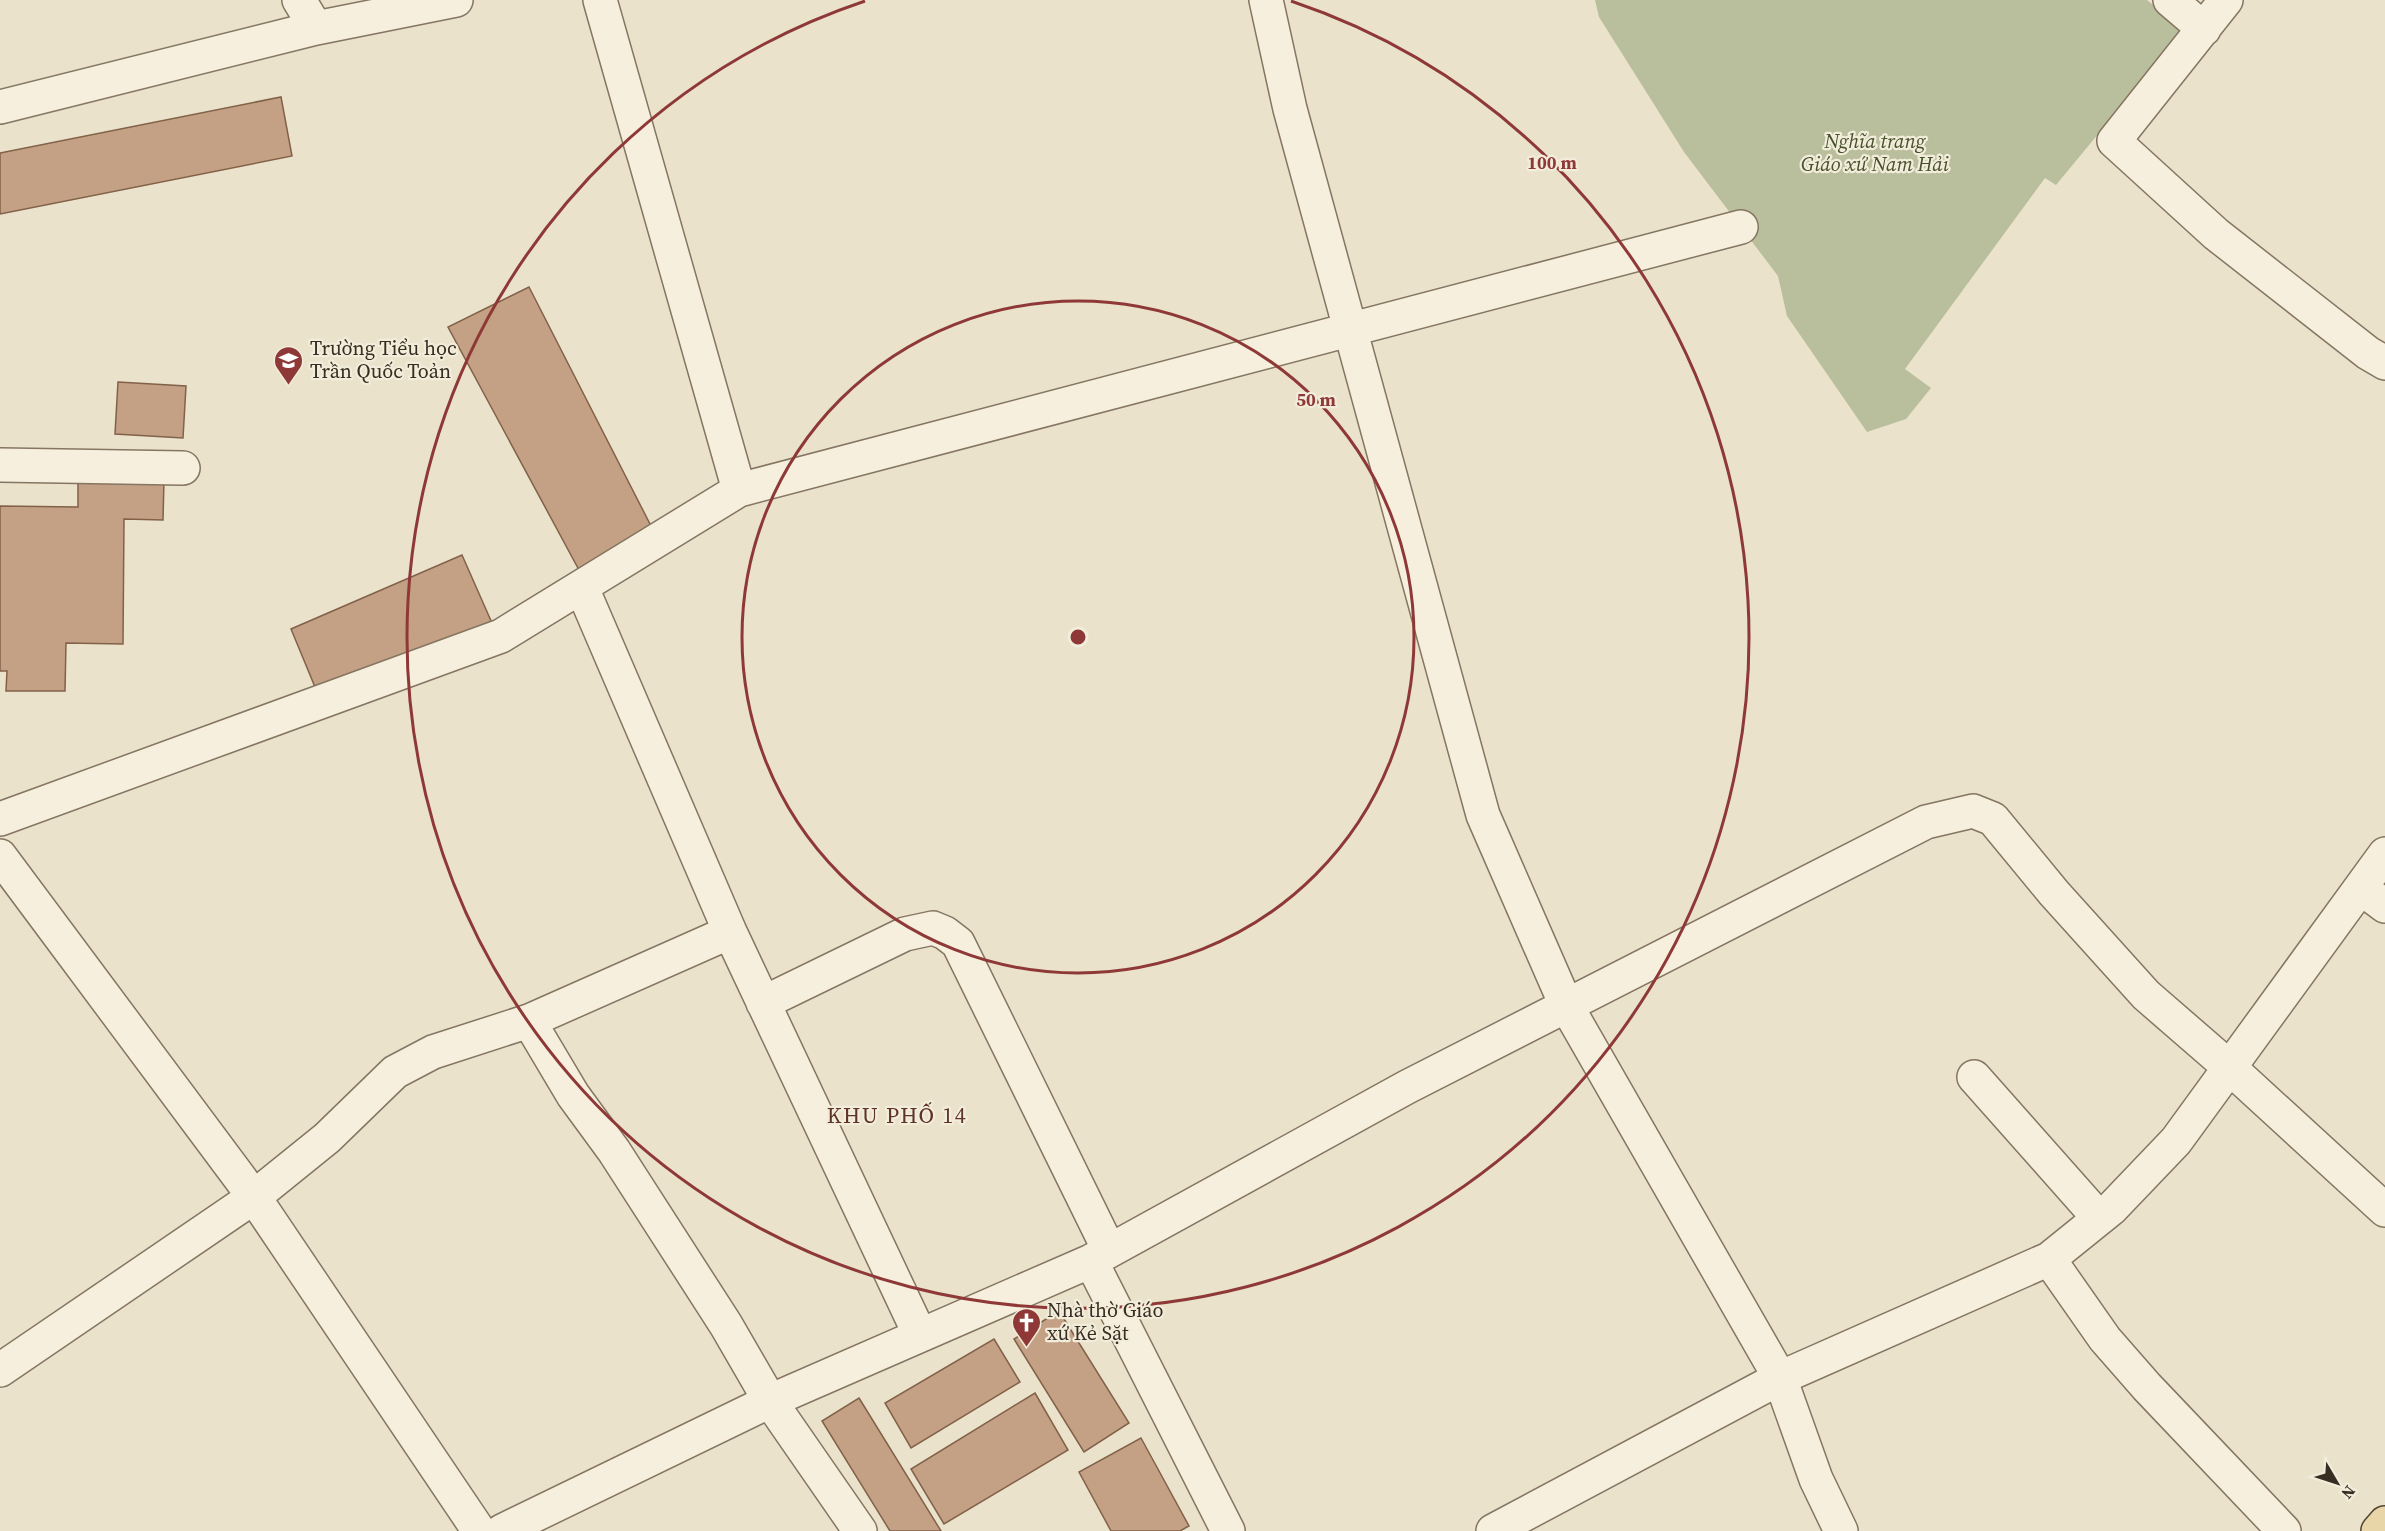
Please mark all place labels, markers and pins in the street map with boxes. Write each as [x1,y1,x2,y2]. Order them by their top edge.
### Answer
place label: Trường Tiểu học Trần Quốc Toản [310,334,457,385]
school or university icon: Trường Tiểu học Trần Quốc Toản [273,344,305,386]
centre of rings [1068,627,1088,647]
place label: Nhà thờ Giáo xứ Kẻ Sặt [1047,1296,1163,1347]
church icon: Nhà thờ Giáo xứ Kẻ Sặt [1010,1306,1042,1348]

